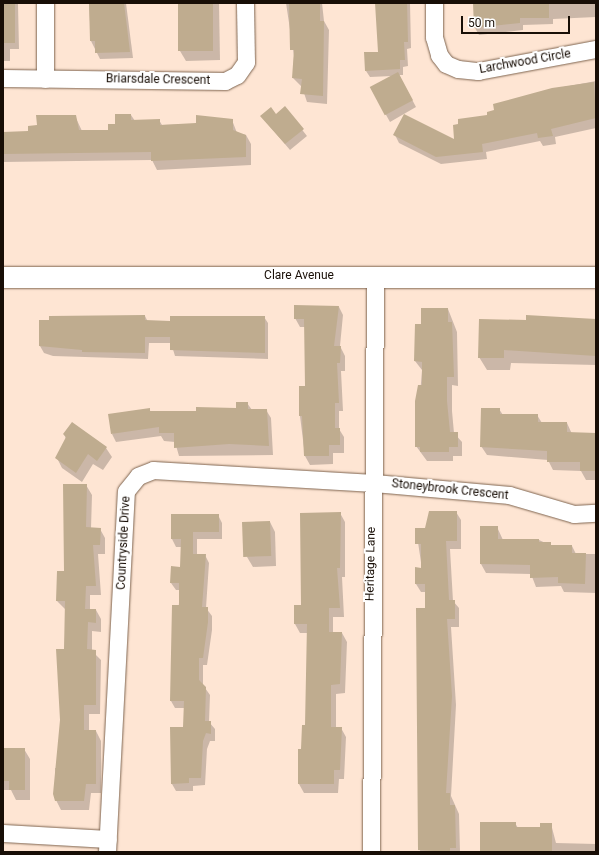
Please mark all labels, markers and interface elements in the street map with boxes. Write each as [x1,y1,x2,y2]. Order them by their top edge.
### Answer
scale bar [463,8,572,34]
text: 50 m [468,16,495,30]
street label: Larchwood Circle [478,47,572,77]
street label: Briarsdale Crescent [106,72,210,88]
street label: Clare Avenue [264,269,334,283]
street label: Stoneybrook Crescent [391,477,509,503]
street label: Countryside Drive [114,496,134,590]
street label: Heritage Lane [363,527,379,601]

